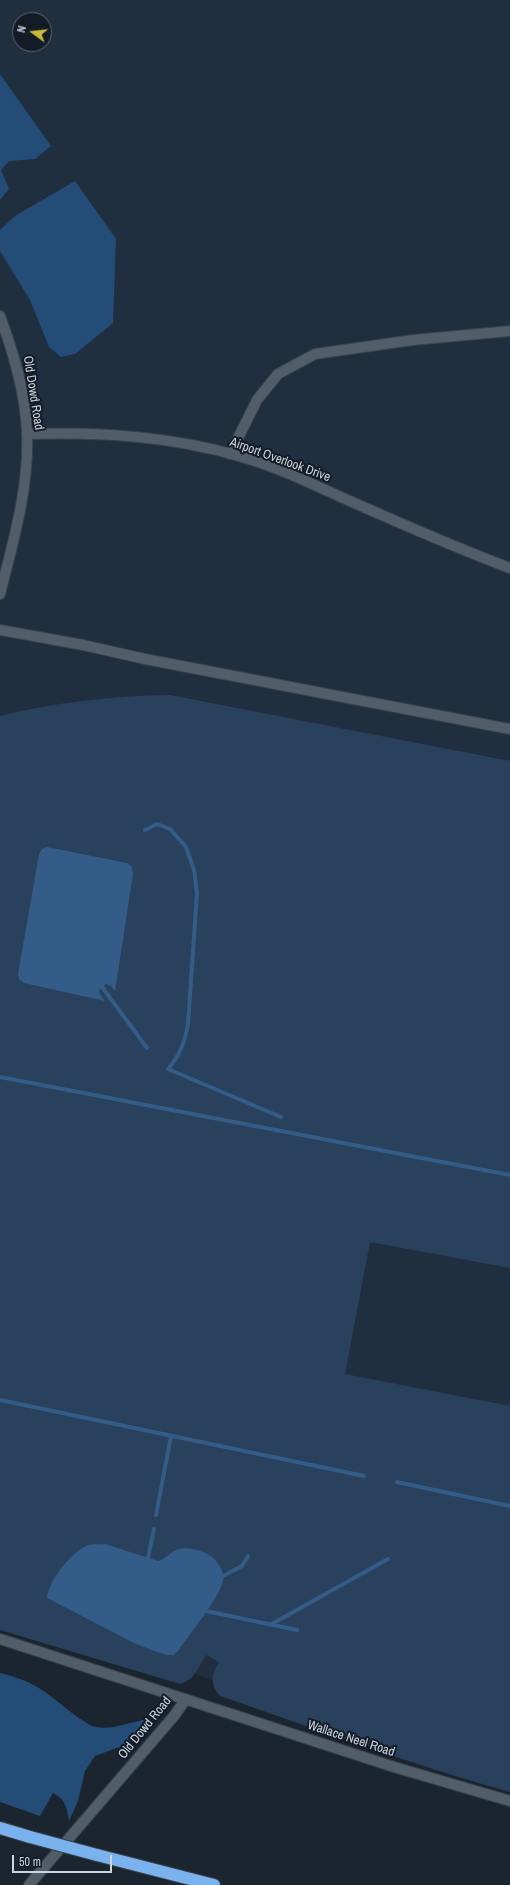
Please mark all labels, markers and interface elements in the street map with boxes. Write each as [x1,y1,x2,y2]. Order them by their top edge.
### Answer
north arrow [12,12,52,52]
text: N [14,24,29,34]
street label: Old Dowd Road [19,355,47,431]
street label: Airport Overlook Drive [228,435,332,485]
street label: Old Dowd Road [115,1694,175,1762]
street label: Wallace Neel Road [305,1718,397,1760]
scale bar [14,1847,114,1873]
text: 50 m [19,1854,41,1870]

